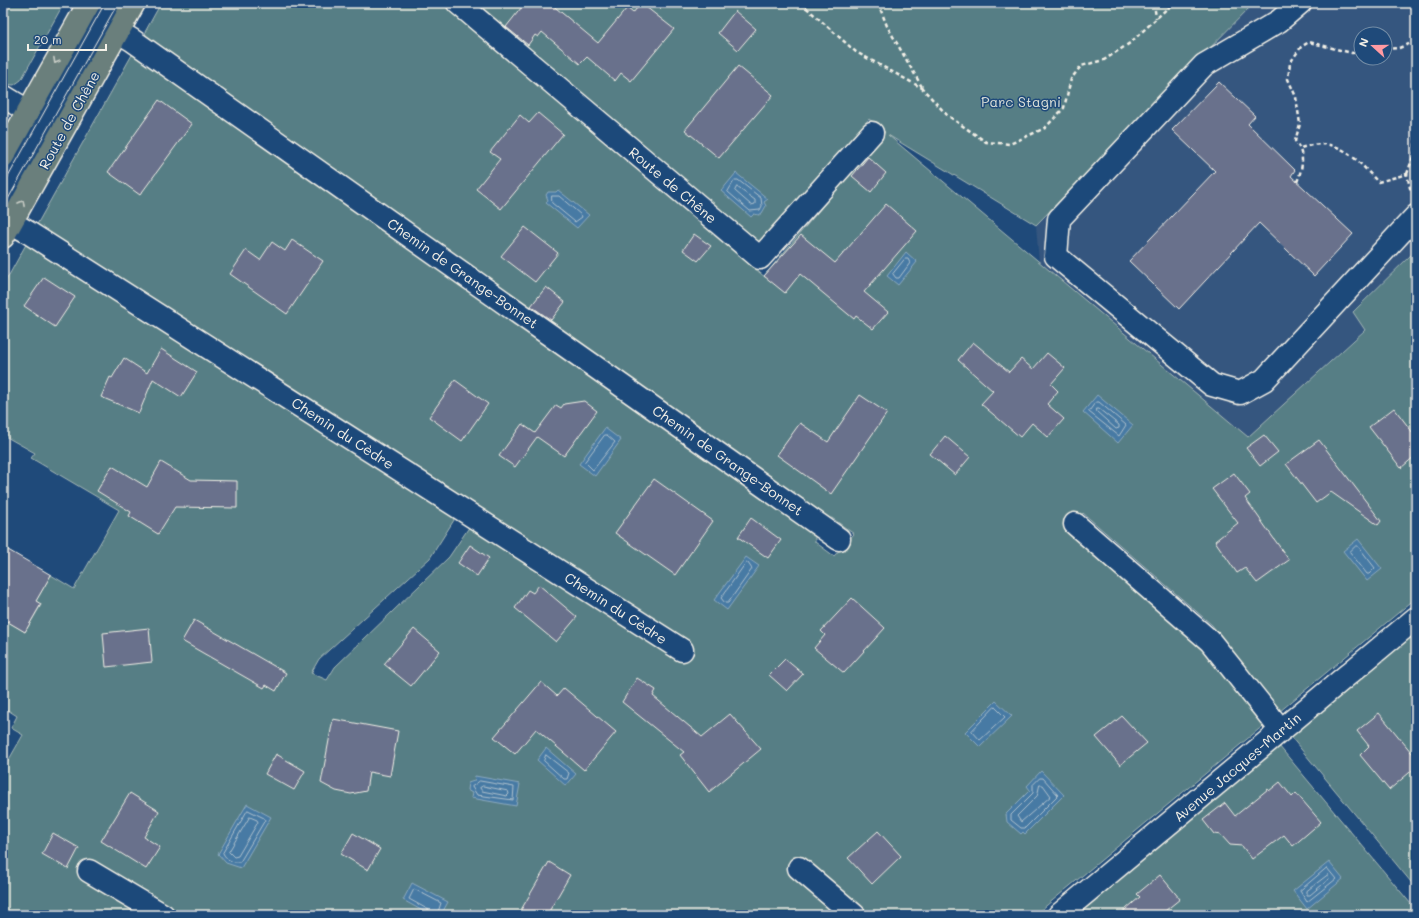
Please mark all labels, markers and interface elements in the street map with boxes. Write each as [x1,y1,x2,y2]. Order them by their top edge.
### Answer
scale bar [28,26,106,52]
north arrow [1353,26,1393,66]
text: 20 m [34,31,62,47]
text: N [1355,36,1372,49]
one-way arrow [54,57,61,65]
street label: Route de Chêne [34,68,104,172]
park label: Parc Stagni [981,92,1061,111]
street label: Route de Chêne [625,143,721,227]
one-way arrow [17,200,25,207]
street label: Chemin de Grange-Bonnet [384,214,542,332]
street label: Chemin du Cèdre [288,393,398,473]
street label: Chemin de Grange-Bonnet [649,401,807,519]
street label: Chemin du Cèdre [561,568,671,648]
street label: Avenue Jacques-Martin [1169,708,1305,826]

